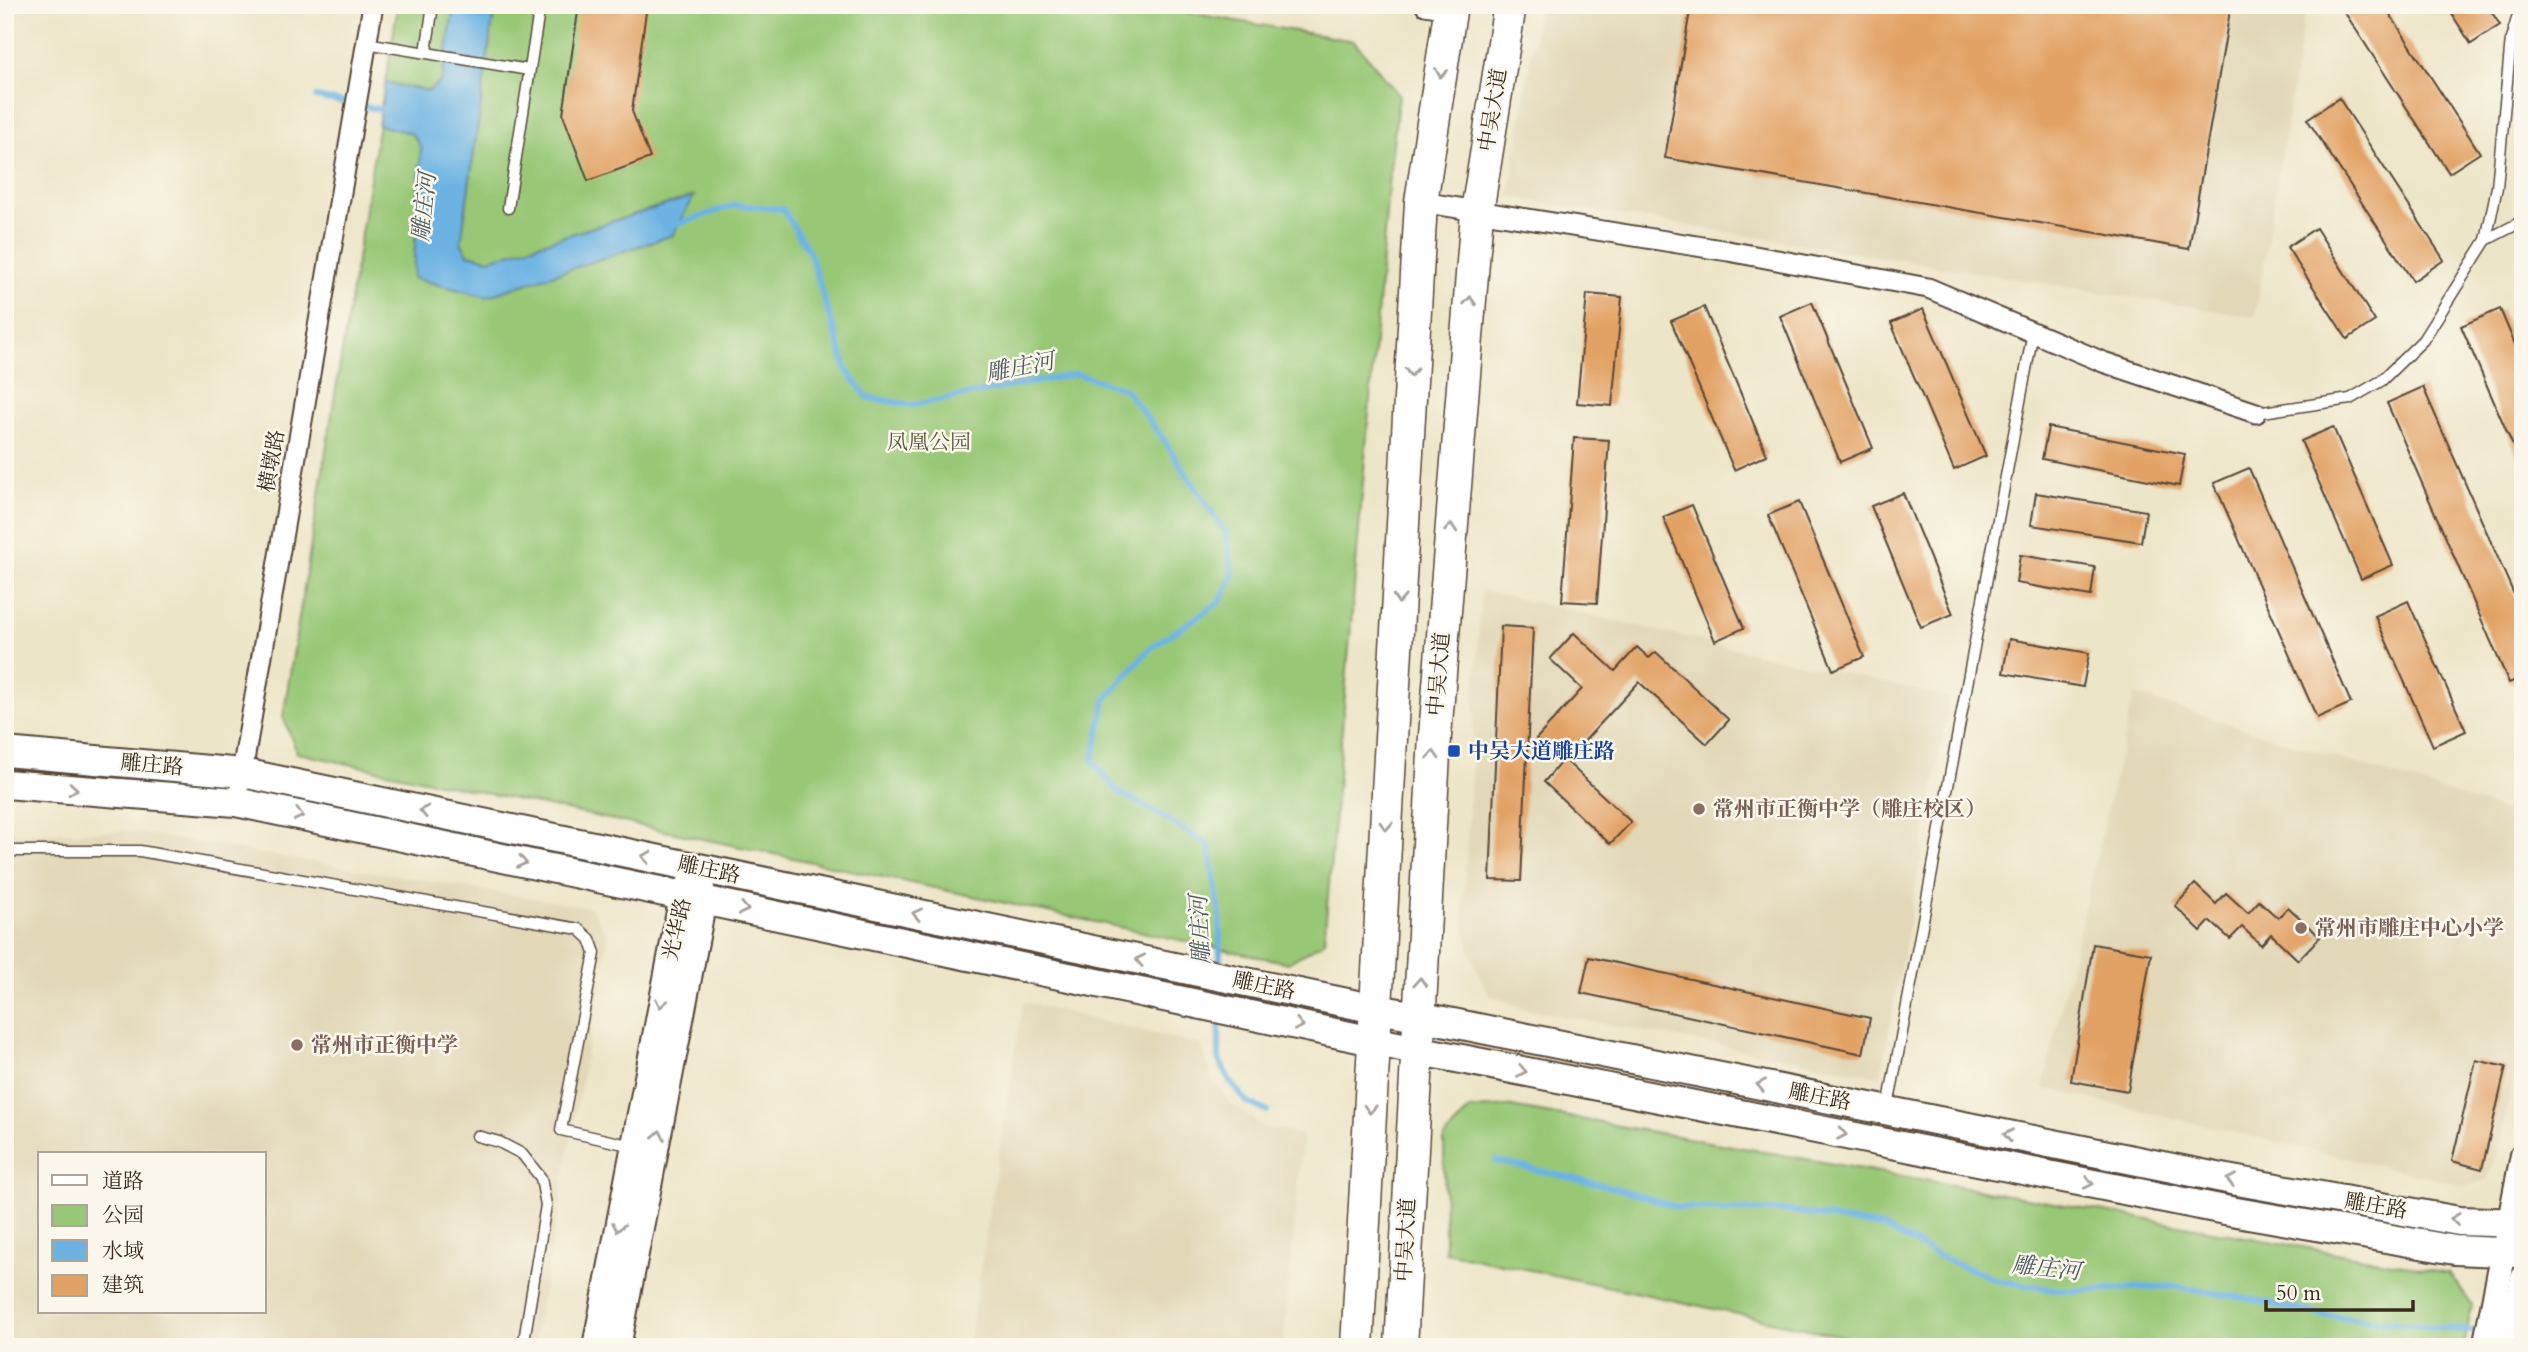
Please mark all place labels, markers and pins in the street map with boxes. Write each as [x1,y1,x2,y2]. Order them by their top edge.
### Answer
place label: 中吴大道雕庄路 [1468,737,1615,766]
marker: 中吴大道雕庄路 [1446,743,1462,759]
place label: 常州市正衡中学（雕庄校区） [1713,795,1986,824]
marker: 常州市正衡中学（雕庄校区） [1691,801,1707,817]
place label: 常州市雕庄中心小学 [2315,914,2504,943]
marker: 常州市雕庄中心小学 [2293,920,2309,936]
place label: 常州市正衡中学 [311,1031,458,1060]
marker: 常州市正衡中学 [289,1037,305,1053]

